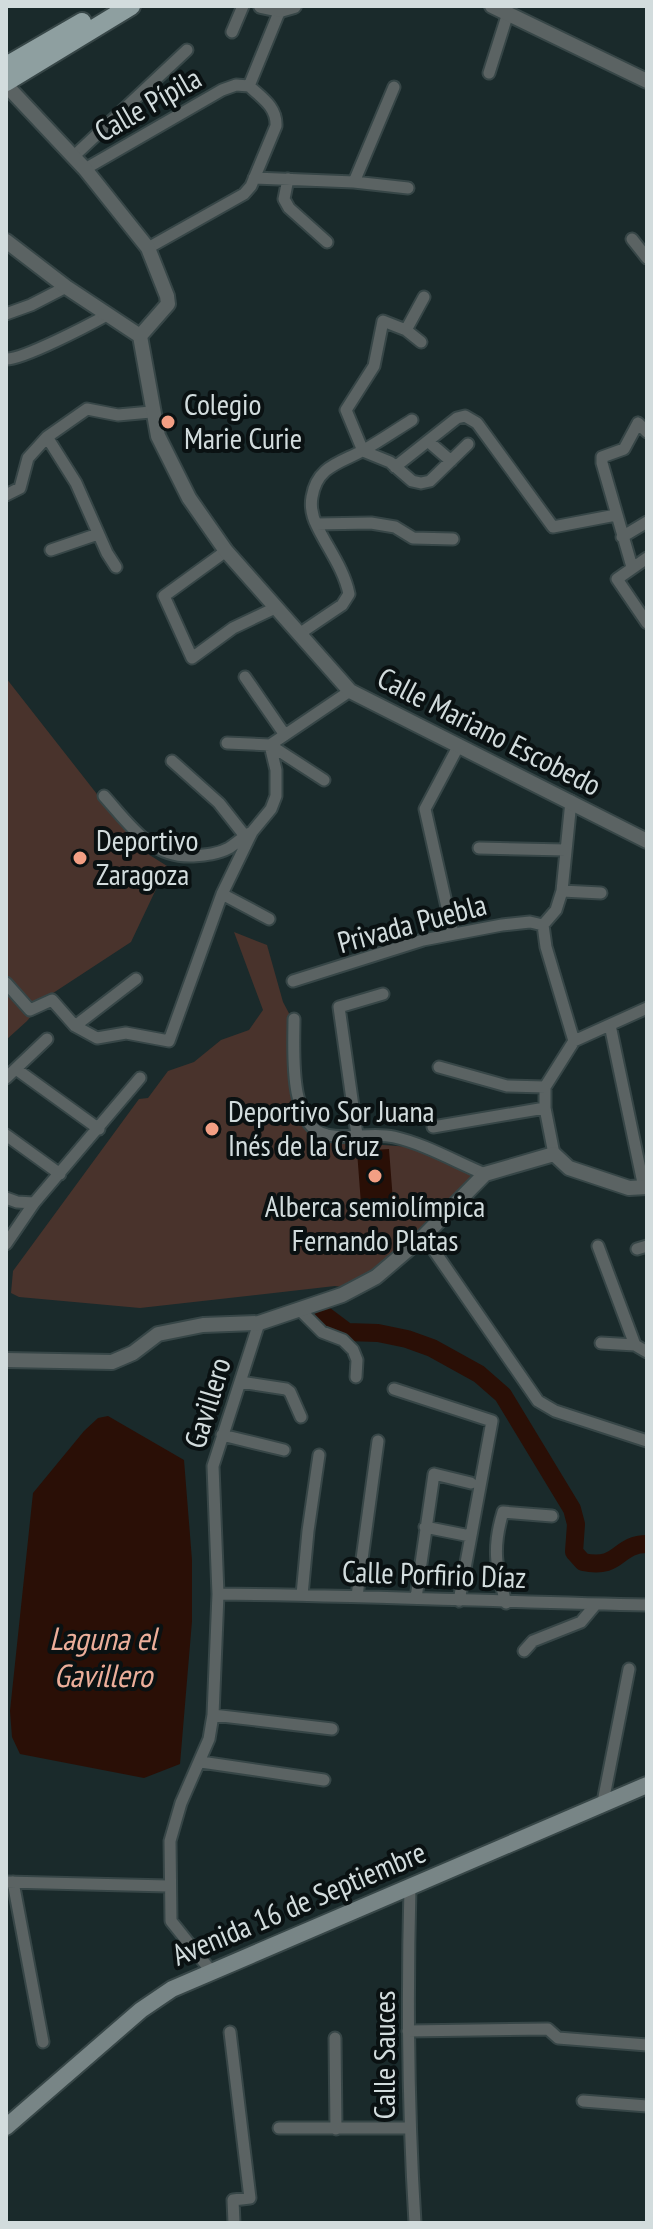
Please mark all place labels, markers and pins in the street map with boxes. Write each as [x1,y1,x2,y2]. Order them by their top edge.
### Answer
place label: Colegio Marie Curie [184,384,302,457]
marker: Colegio Marie Curie [159,413,177,431]
place label: Deportivo Zaragoza [96,820,198,893]
marker: Deportivo Zaragoza [71,849,89,867]
place label: Deportivo Sor Juana Inés de la Cruz [228,1091,435,1164]
marker: Deportivo Sor Juana Inés de la Cruz [203,1120,221,1138]
marker: Alberca semiolímpica Fernando Platas [366,1167,384,1185]
place label: Alberca semiolímpica Fernando Platas [265,1186,485,1259]

